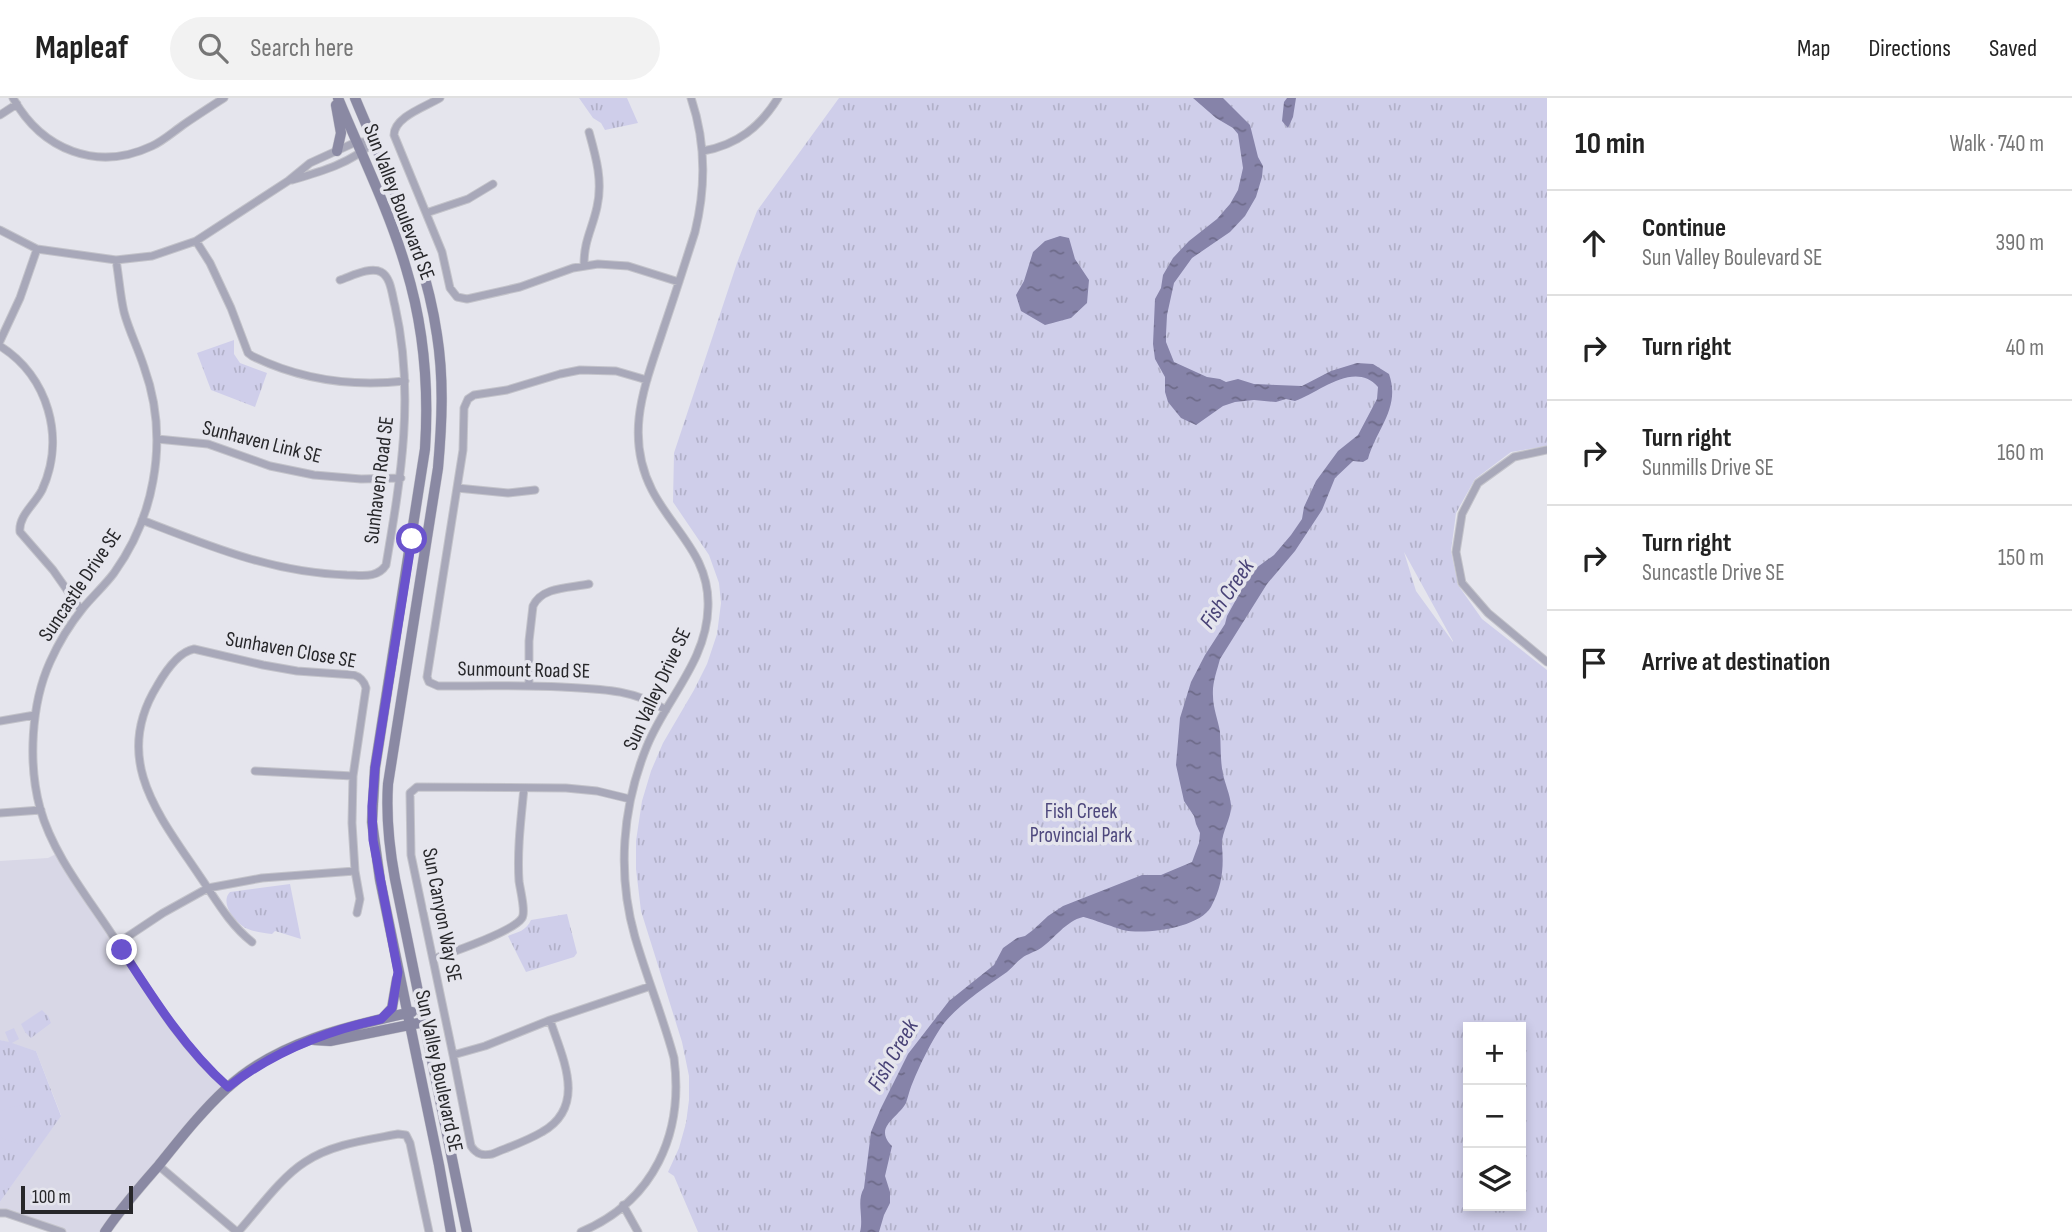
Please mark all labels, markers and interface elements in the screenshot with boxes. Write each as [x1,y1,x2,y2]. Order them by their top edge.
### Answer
search box [170,17,660,80]
text: Mapleaf [35,28,128,68]
icon: search [194,29,232,67]
text: Search here [250,33,354,64]
text: Map [1797,34,1830,63]
text: Directions [1868,34,1951,63]
text: Saved [1989,34,2037,63]
street label: Sun Valley Boulevard SE [358,121,440,283]
text: 10 min [1575,126,1645,162]
text: Walk · 740 m [1950,130,2044,158]
text: Continue [1642,213,1726,244]
icon: ahead [1575,224,1613,262]
text: 390 m [1995,229,2044,257]
text: Sun Valley Boulevard SE [1642,244,1823,272]
icon: right [1575,329,1613,367]
text: Turn right [1642,332,1731,363]
text: 40 m [2006,334,2044,362]
street label: Sunhaven Link SE [200,415,324,469]
street label: Sunhaven Road SE [359,415,399,545]
text: Turn right [1642,423,1731,454]
icon: right [1575,434,1613,472]
text: 160 m [1997,439,2044,467]
text: Sunmills Drive SE [1642,454,1774,482]
route start [396,523,427,554]
street label: Suncastle Drive SE [33,524,127,646]
text: Turn right [1642,528,1731,559]
icon: right [1575,539,1613,577]
text: 150 m [1998,544,2044,572]
water label: Fish Creek [1194,553,1261,634]
text: Suncastle Drive SE [1642,559,1785,587]
street label: Sun Valley Drive SE [618,624,696,754]
street label: Sunhaven Close SE [224,626,358,674]
icon: arrive [1575,644,1613,682]
text: Arrive at destination [1642,647,1830,678]
street label: Sunmount Road SE [458,656,590,684]
park label: Fish Creek Provincial Park [1030,799,1132,848]
street label: Sun Canyon Way SE [417,846,467,984]
route end [106,934,137,965]
street label: Sun Valley Boulevard SE [410,988,468,1154]
water label: Fish Creek [861,1013,925,1096]
map controls [1463,1022,1526,1211]
button: + [1463,1022,1526,1085]
button: − [1463,1085,1526,1148]
button: layers [1463,1148,1526,1211]
scale bar [21,1183,133,1215]
text: 100 m [32,1186,71,1209]

